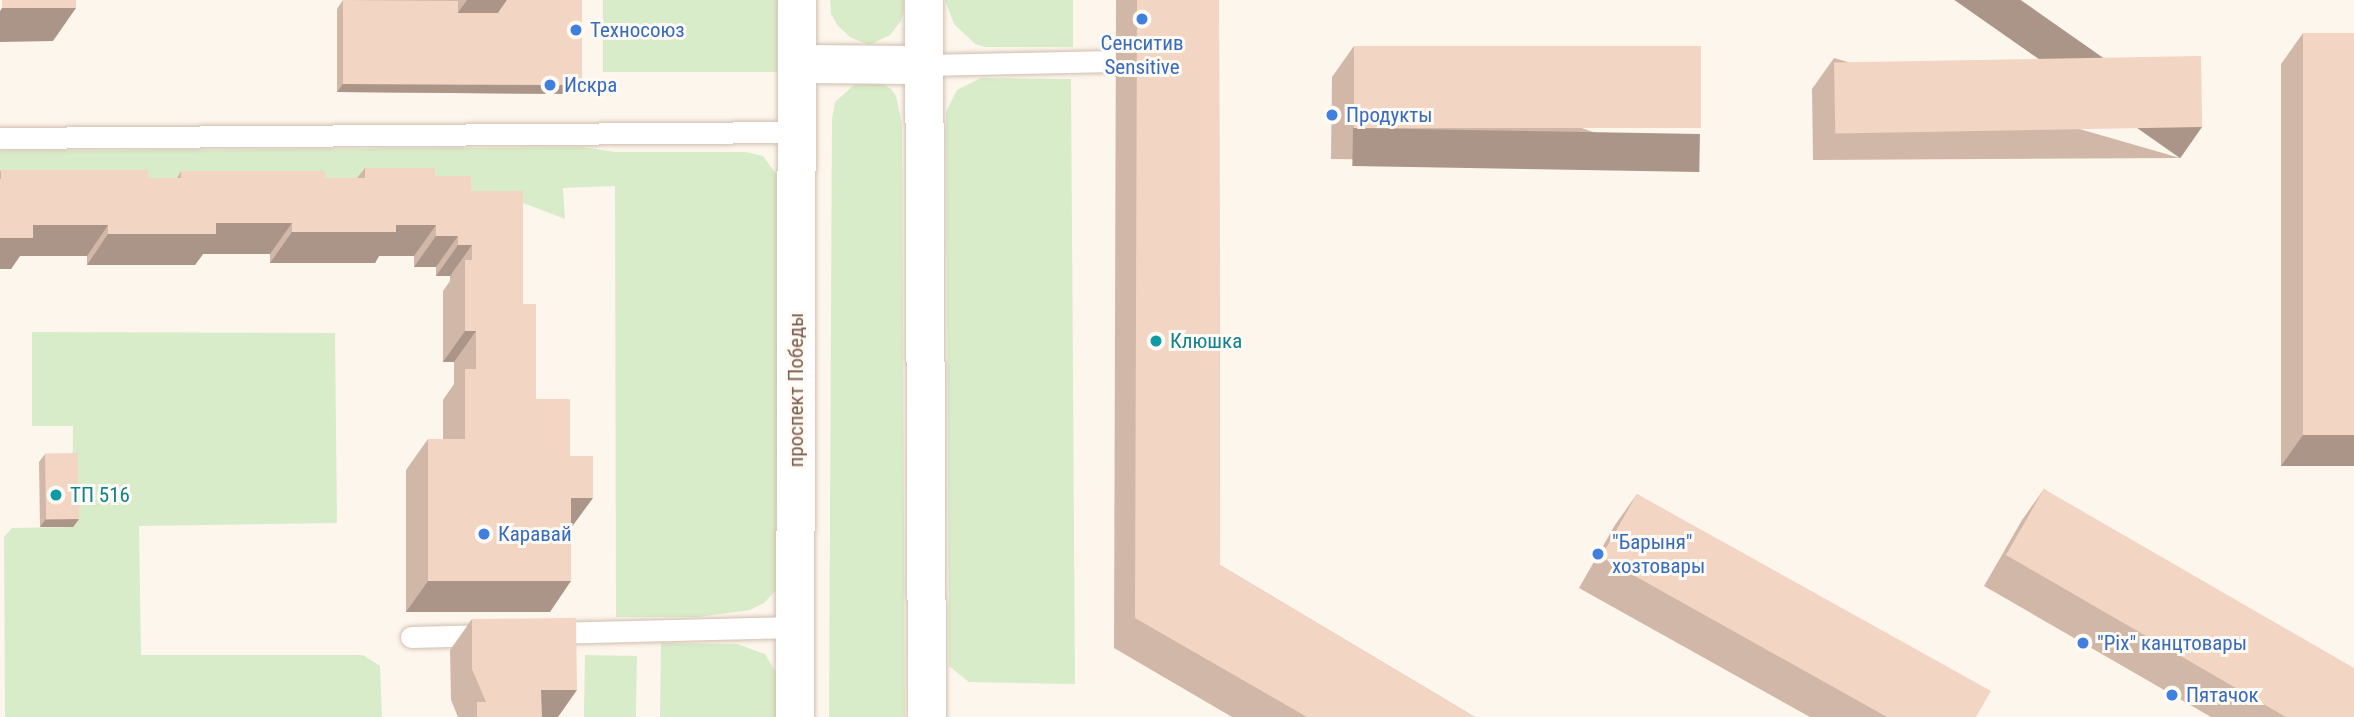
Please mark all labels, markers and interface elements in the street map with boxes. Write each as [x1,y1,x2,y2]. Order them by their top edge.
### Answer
marker: Сенситив Sensitive [1134,11,1150,27]
place label: Техносоюз [590,17,685,43]
marker: Техносоюз [568,22,584,38]
place label: Сенситив Sensitive [1100,30,1184,80]
place label: Искра [564,72,617,98]
marker: Искра [542,77,558,93]
place label: Продукты [1346,102,1433,128]
marker: Продукты [1324,107,1340,123]
street label: проспект Победы [783,313,809,467]
place label: Клюшка [1170,328,1242,354]
marker: Клюшка [1148,333,1164,349]
place label: ТП 516 [70,482,130,508]
marker: ТП 516 [48,487,64,503]
place label: Каравай [498,521,572,547]
marker: Каравай [476,526,492,542]
place label: "Барыня" хозтовары [1612,529,1705,579]
marker: "Барыня" хозтовары [1590,546,1606,562]
place label: "Pix" канцтовары [2097,630,2247,656]
marker: "Pix" канцтовары [2075,635,2091,651]
place label: Пятачок [2186,682,2259,708]
marker: Пятачок [2164,687,2180,703]

